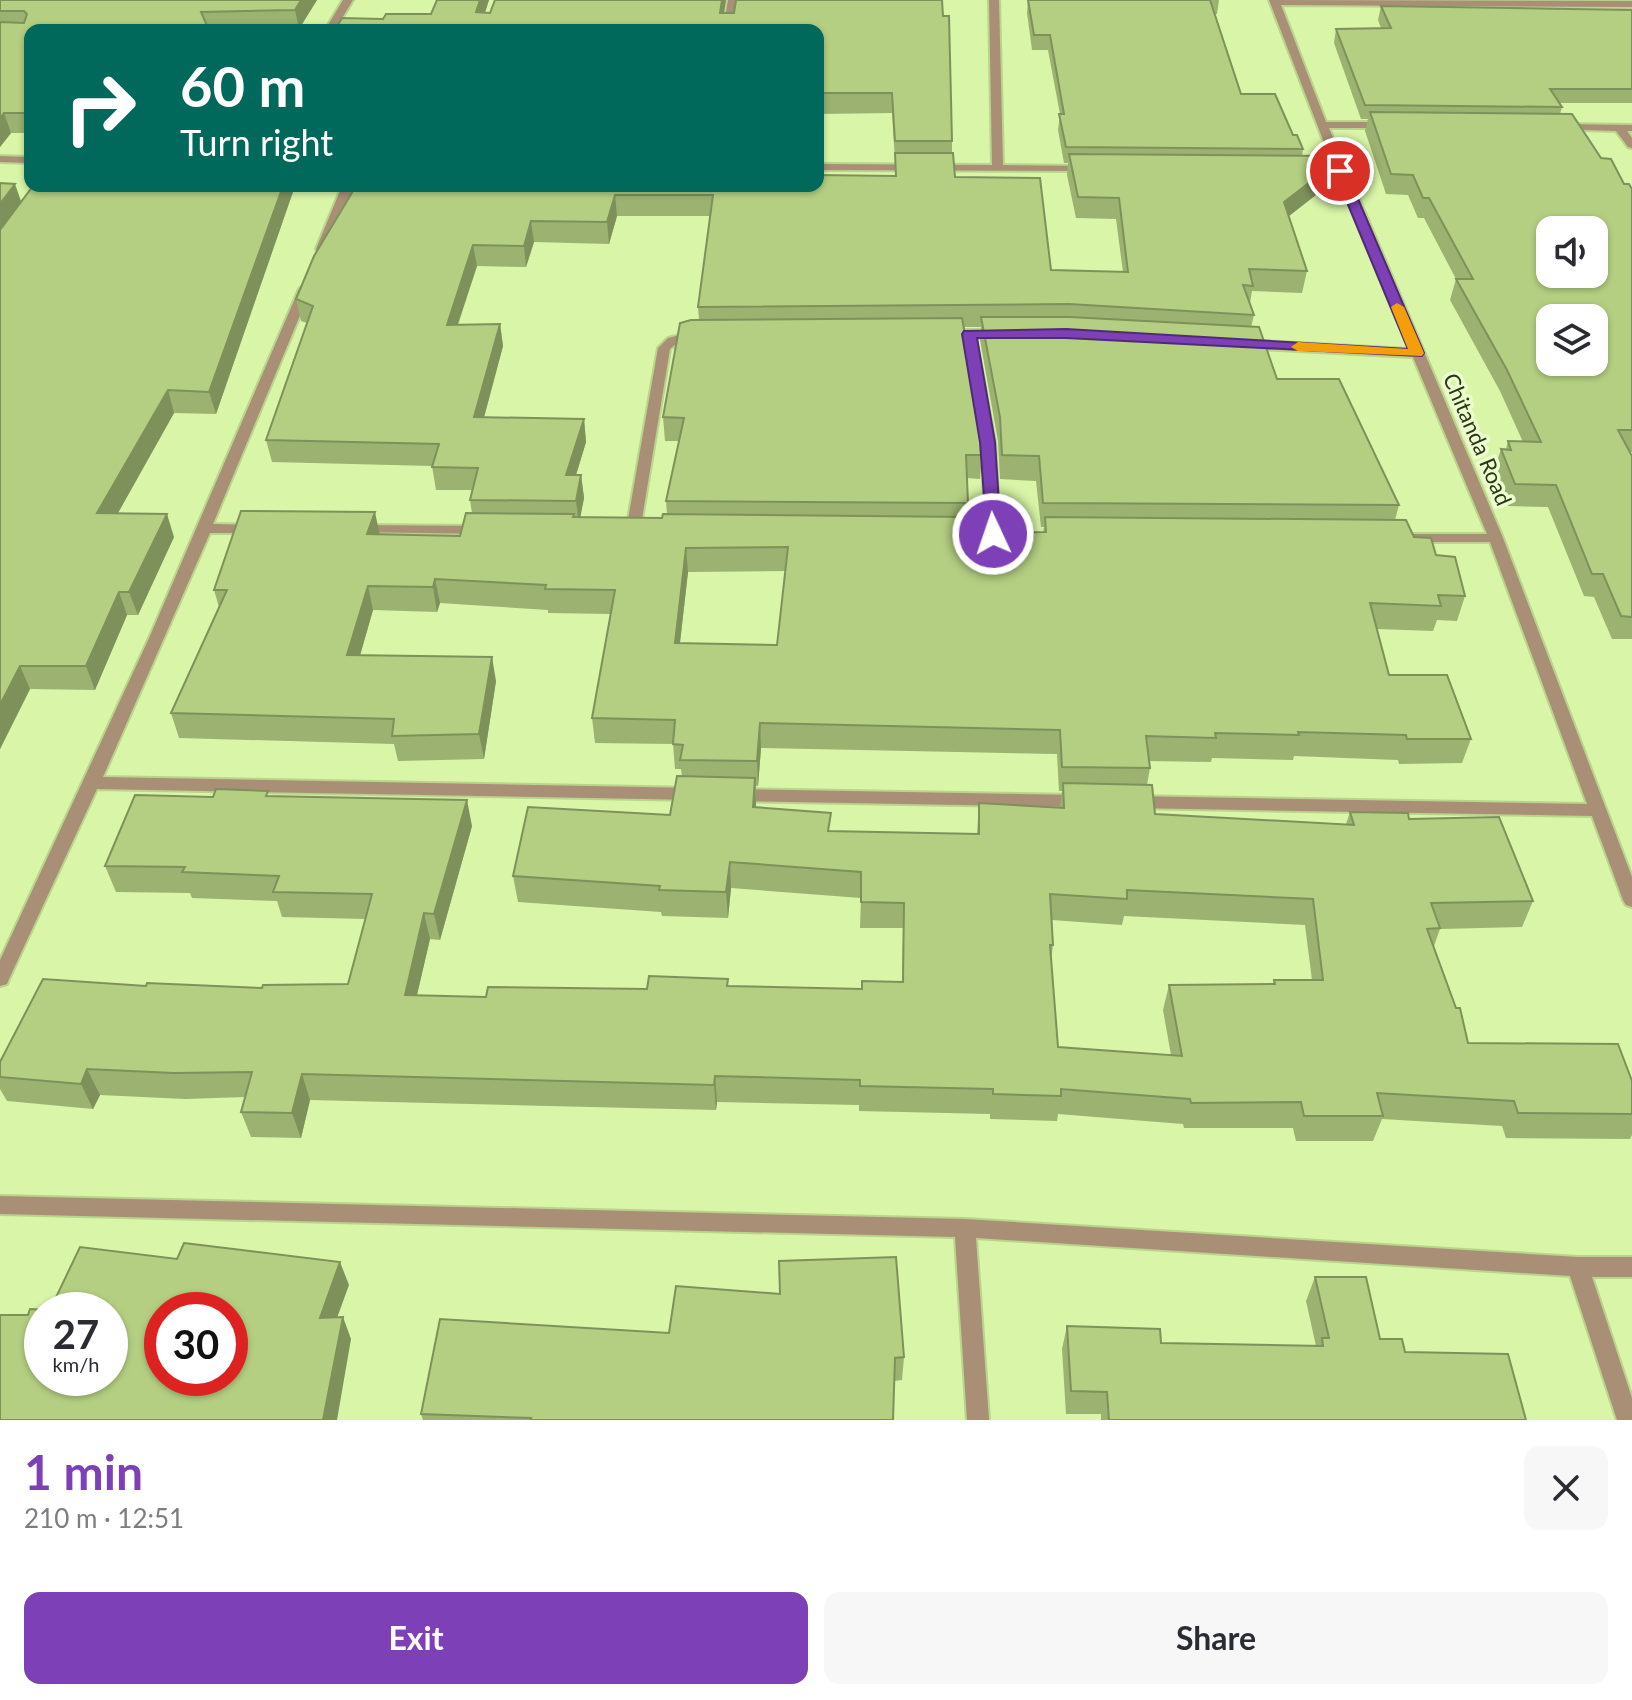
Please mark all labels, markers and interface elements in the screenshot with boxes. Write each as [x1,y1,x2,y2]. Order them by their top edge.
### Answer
text: 60 m [180,52,305,119]
icon: right [48,56,152,160]
text: Turn right [180,120,333,164]
pin [1306,137,1374,205]
icon: arrive [1318,149,1362,193]
map controls [1536,216,1608,376]
button: sound [1536,216,1608,288]
button: layers [1536,304,1608,376]
street label: Chitanda Road [1438,369,1518,509]
position arrow [951,492,1035,576]
speed limit sign: 30 [144,1292,248,1396]
text: 27 [53,1310,99,1358]
text: km/h [53,1352,99,1376]
text: 1 min [24,1443,143,1500]
button: close [1524,1446,1608,1530]
text: 210 m · 12:51 [24,1502,184,1534]
button: Exit [24,1592,808,1684]
button: Share [824,1592,1608,1684]

